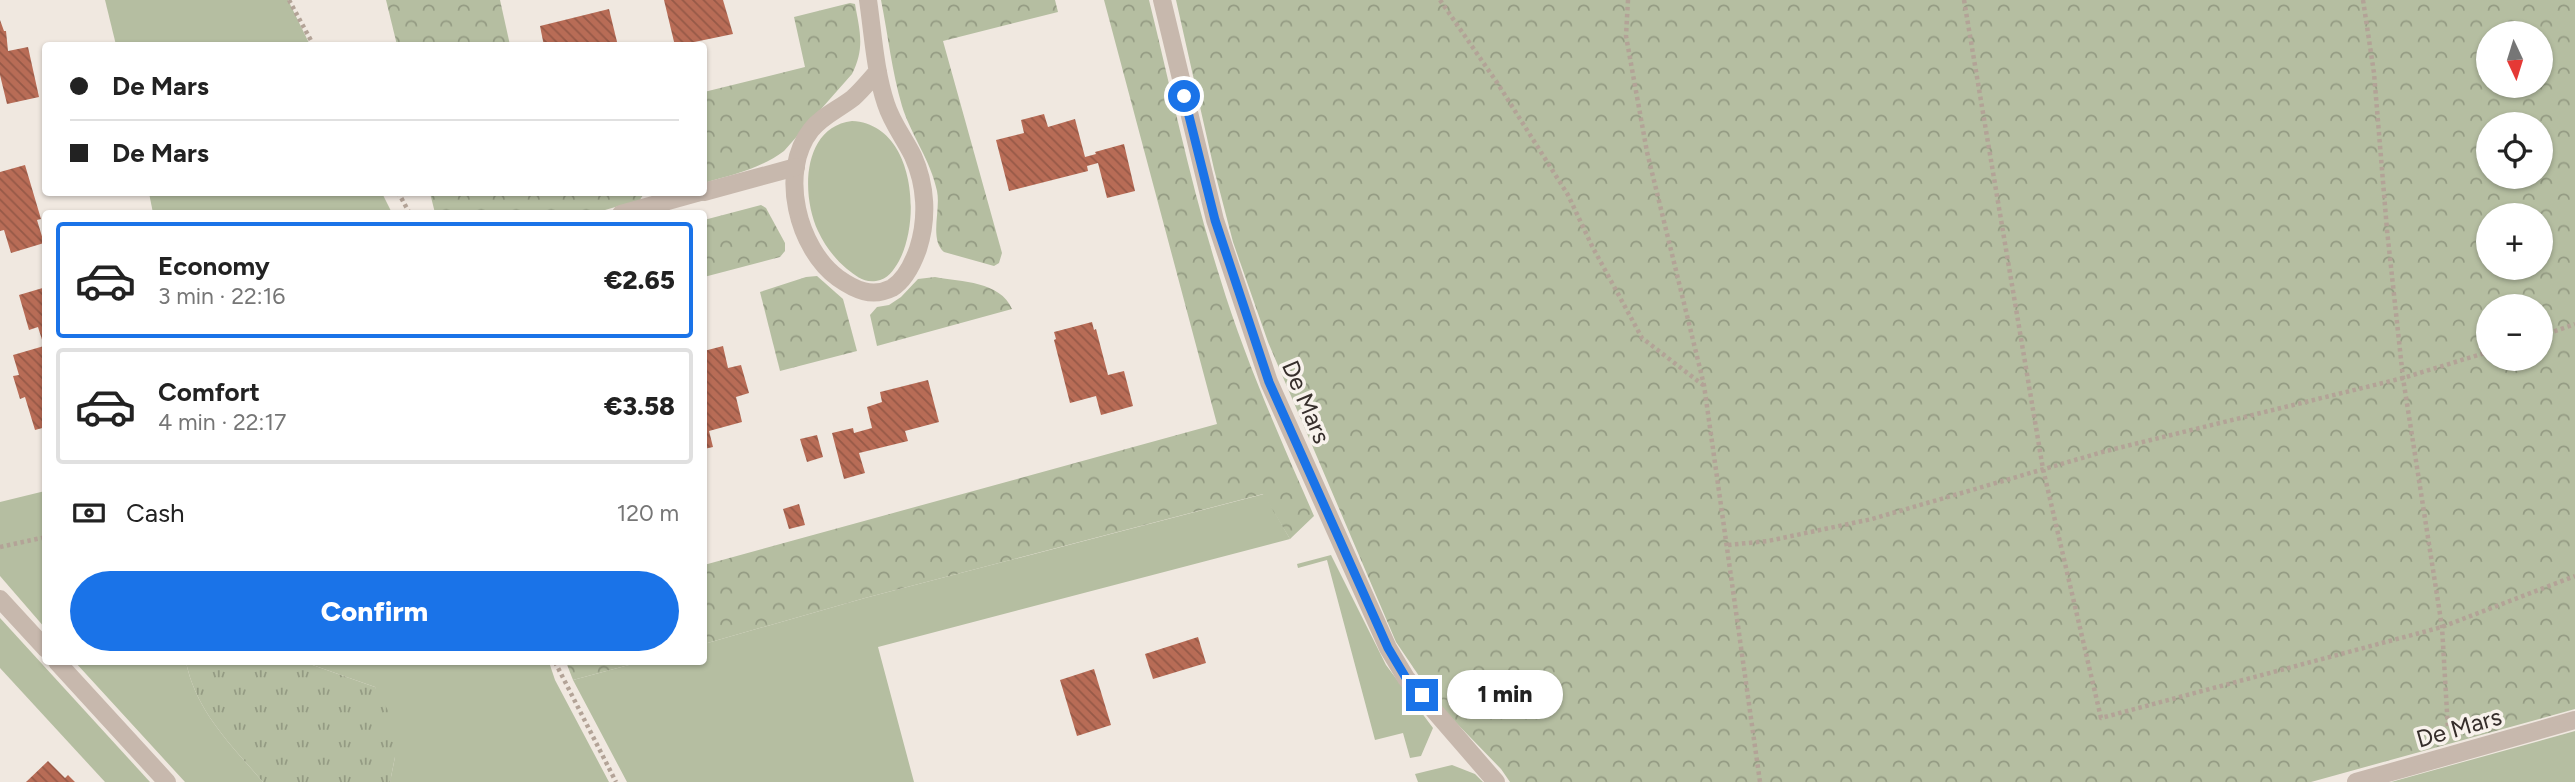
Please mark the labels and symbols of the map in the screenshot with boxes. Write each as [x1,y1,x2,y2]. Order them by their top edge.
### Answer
north arrow [2476,21,2553,98]
route start [1168,80,1200,112]
street label: De Mars [1276,356,1337,448]
callout: 1 min [1446,670,1562,720]
route end [1406,679,1438,711]
street label: De Mars [2413,702,2505,754]

